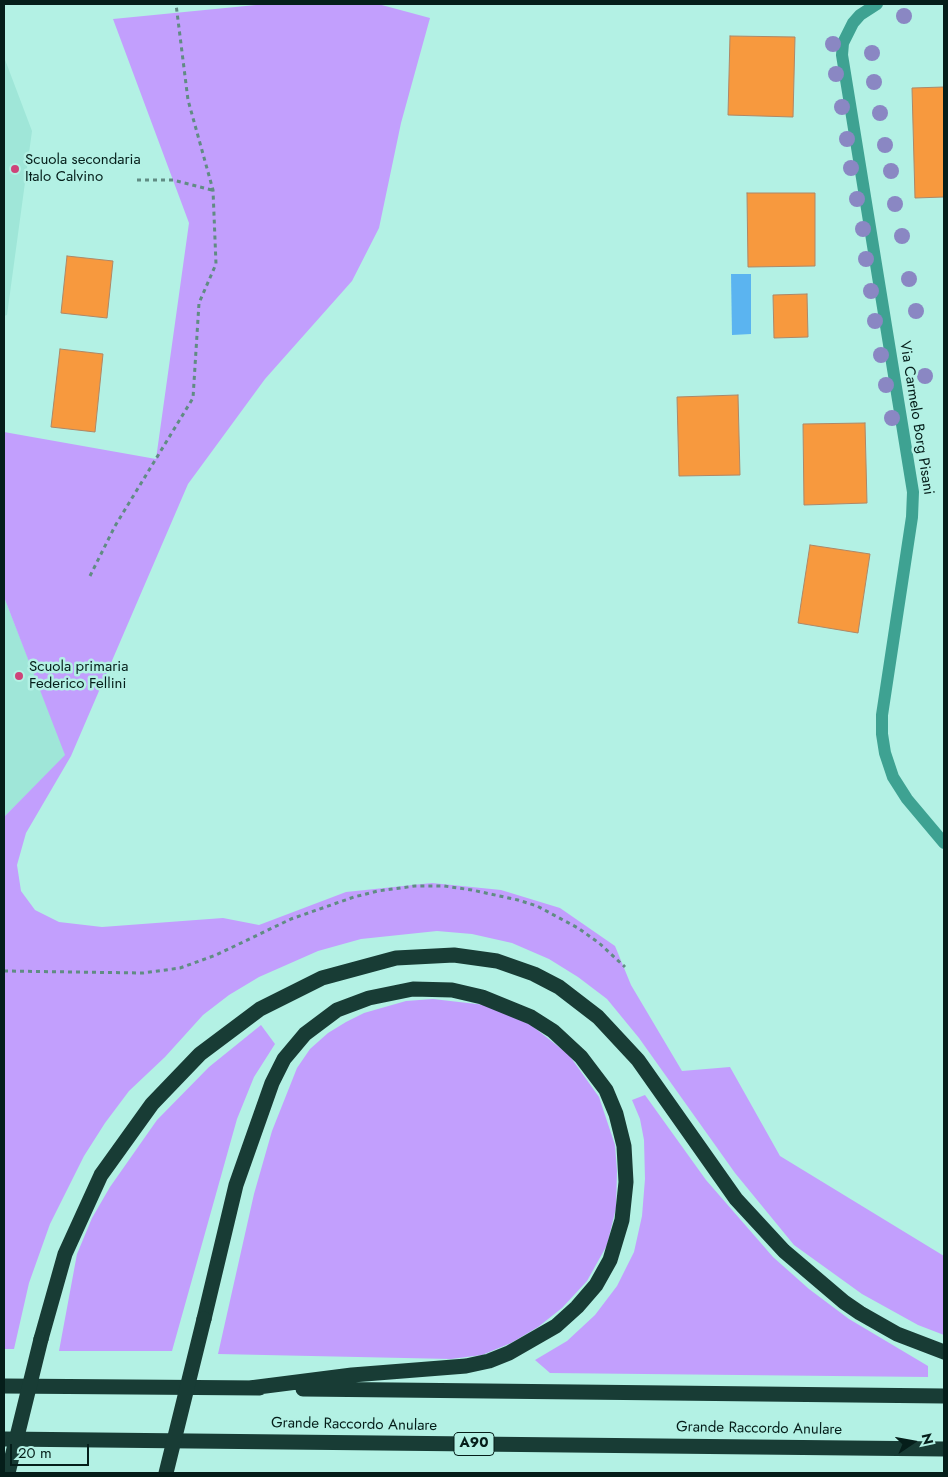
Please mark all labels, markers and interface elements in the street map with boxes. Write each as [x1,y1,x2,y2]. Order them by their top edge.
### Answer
place label: Scuola secondaria Italo Calvino [25,151,141,186]
marker: Scuola secondaria Italo Calvino [9,163,21,175]
street label: Via Carmelo Borg Pisani [895,340,937,496]
place label: Scuola primaria Federico Fellini [29,658,128,693]
marker: Scuola primaria Federico Fellini [13,670,25,682]
street label: Grande Raccordo Anulare [271,1415,437,1435]
north arrow [888,1417,938,1467]
street label: Grande Raccordo Anulare [676,1419,842,1439]
text: N [917,1431,939,1446]
road number: A90 [454,1432,494,1456]
scale bar [12,1434,91,1466]
text: 20 m [18,1442,52,1464]

